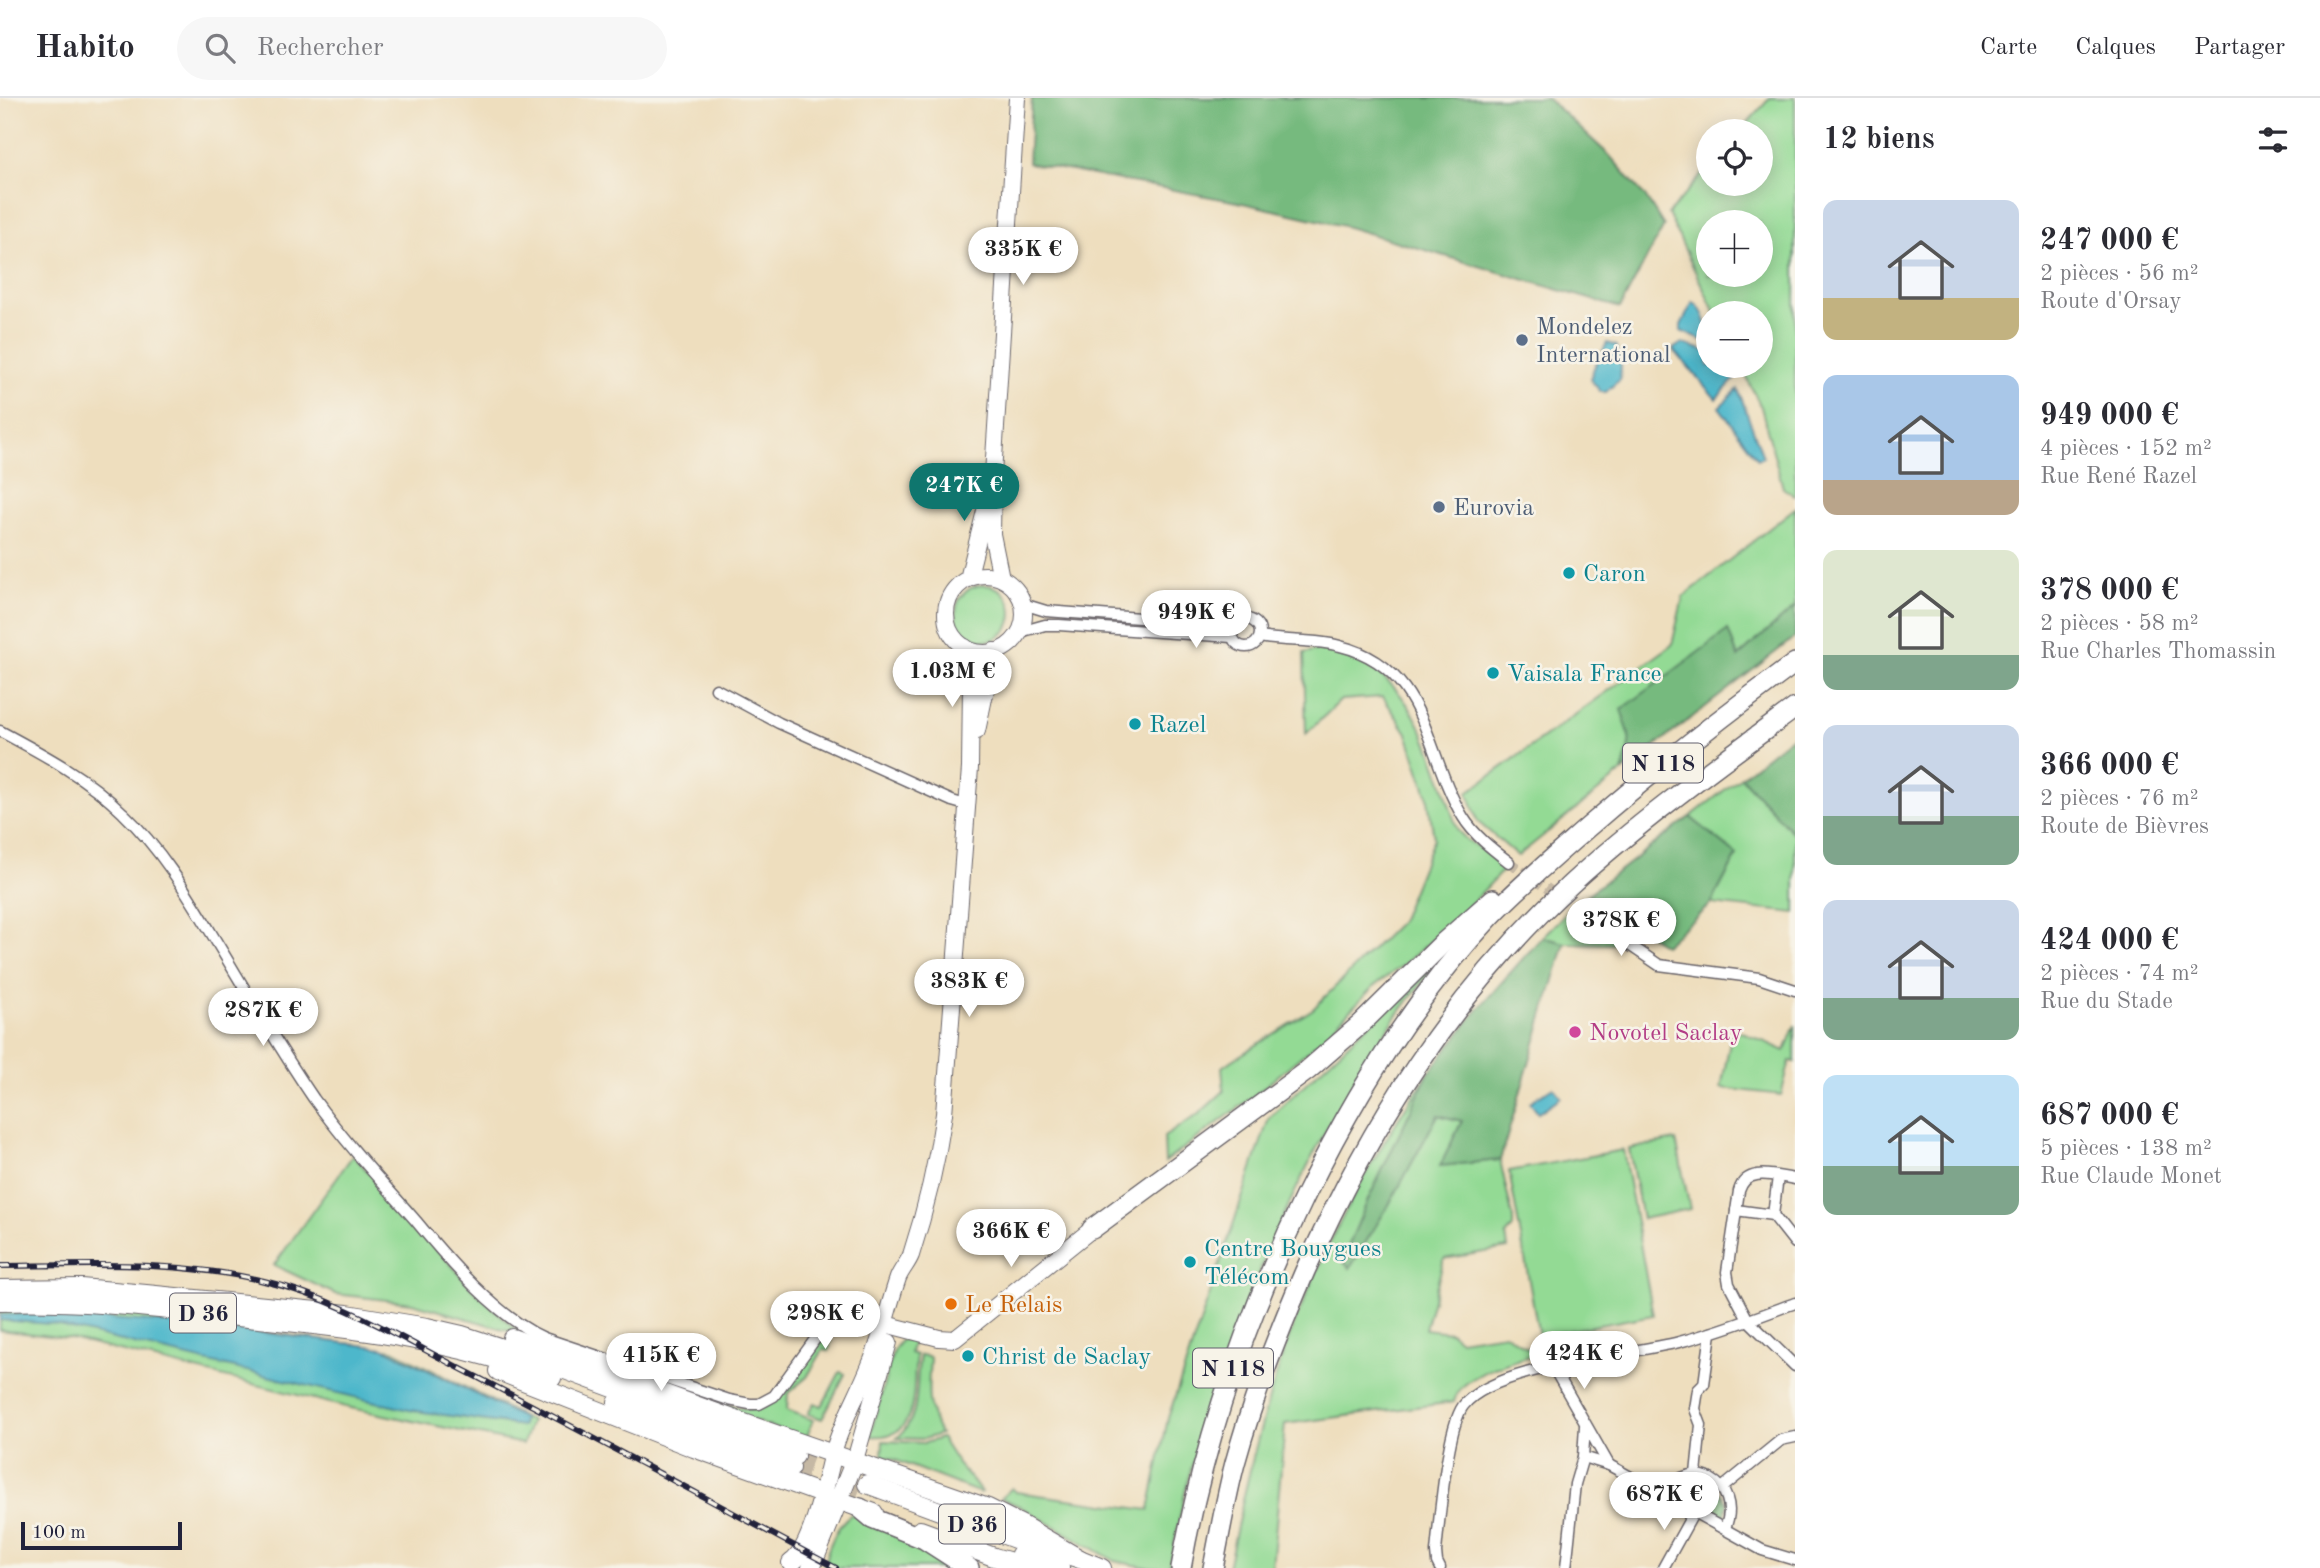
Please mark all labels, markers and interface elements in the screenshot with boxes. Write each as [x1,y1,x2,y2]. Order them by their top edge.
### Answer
search box [177,17,667,80]
icon: search [201,29,239,67]
text: Habito [35,32,135,65]
text: Rechercher [257,35,384,61]
text: Carte [1980,36,2037,60]
text: Calques [2075,36,2156,60]
text: Partager [2194,36,2285,60]
map controls [1696,119,1773,378]
button: locate [1696,119,1773,196]
icon: filters [2254,121,2292,159]
text: 12 biens [1823,125,1935,155]
button: + [1696,210,1773,287]
text: 247 000 € [2040,226,2179,256]
pin: 335K € [966,228,1080,287]
icon: home [1879,228,1963,312]
text: 335K € [984,238,1062,261]
text: 2 pièces · 56 m² [2040,262,2199,285]
text: Route d'Orsay [2040,290,2181,313]
button: − [1696,301,1773,378]
place label: Mondelez International [1536,316,1671,368]
marker: Mondelez International [1514,332,1530,348]
text: 949 000 € [2040,401,2179,431]
icon: home [1879,403,1963,487]
text: 4 pièces · 152 m² [2040,437,2212,460]
pin: 247K € [907,464,1021,523]
text: Rue René Razel [2040,465,2197,488]
text: 247K € [925,474,1003,497]
place label: Eurovia [1453,497,1534,521]
marker: Eurovia [1431,499,1447,515]
place label: Caron [1583,563,1646,587]
marker: Caron [1561,565,1577,581]
text: 378 000 € [2040,576,2179,606]
icon: home [1879,578,1963,662]
pin: 949K € [1139,590,1253,650]
text: 949K € [1157,601,1235,624]
text: 2 pièces · 58 m² [2040,612,2199,635]
text: Rue Charles Thomassin [2040,640,2276,663]
pin: 1.03M € [887,650,1017,709]
text: 1.03M € [909,660,995,683]
place label: Vaisala France [1507,663,1662,687]
marker: Vaisala France [1485,665,1501,681]
place label: Razel [1149,714,1206,738]
marker: Razel [1127,716,1143,732]
road number: N 118 [1623,744,1703,782]
text: 366 000 € [2040,751,2179,781]
icon: home [1879,753,1963,837]
text: 2 pièces · 76 m² [2040,787,2199,810]
text: Route de Bièvres [2040,815,2209,838]
pin: 378K € [1564,898,1678,958]
text: 378K € [1582,909,1660,932]
text: 424 000 € [2040,926,2179,956]
icon: home [1879,928,1963,1012]
pin: 383K € [912,960,1026,1019]
text: 2 pièces · 74 m² [2040,962,2199,985]
text: 383K € [930,970,1008,993]
pin: 287K € [206,988,320,1048]
text: Rue du Stade [2040,990,2173,1013]
text: 287K € [224,999,302,1022]
place label: Novotel Saclay [1589,1022,1743,1046]
marker: Novotel Saclay [1567,1024,1583,1040]
text: 687 000 € [2040,1101,2179,1131]
icon: home [1879,1103,1963,1187]
text: 5 pièces · 138 m² [2040,1137,2212,1160]
text: Rue Claude Monet [2040,1165,2222,1188]
pin: 366K € [954,1210,1068,1269]
text: 366K € [972,1220,1050,1243]
place label: Centre Bouygues Télécom [1204,1238,1381,1290]
marker: Centre Bouygues Télécom [1182,1254,1198,1270]
pin: 298K € [768,1292,882,1351]
road number: D 36 [170,1294,236,1332]
place label: Le Relais [965,1294,1062,1318]
marker: Le Relais [943,1296,959,1312]
text: 298K € [786,1302,864,1325]
pin: 424K € [1527,1332,1641,1391]
pin: 415K € [604,1334,718,1393]
text: 424K € [1545,1342,1623,1365]
text: 415K € [622,1344,700,1367]
place label: Christ de Saclay [982,1346,1151,1370]
marker: Christ de Saclay [960,1348,976,1364]
road number: N 118 [1193,1348,1273,1387]
pin: 687K € [1607,1472,1721,1532]
text: 687K € [1625,1483,1703,1506]
road number: D 36 [939,1504,1005,1544]
scale bar [21,1519,182,1551]
text: 100 m [32,1524,85,1543]

